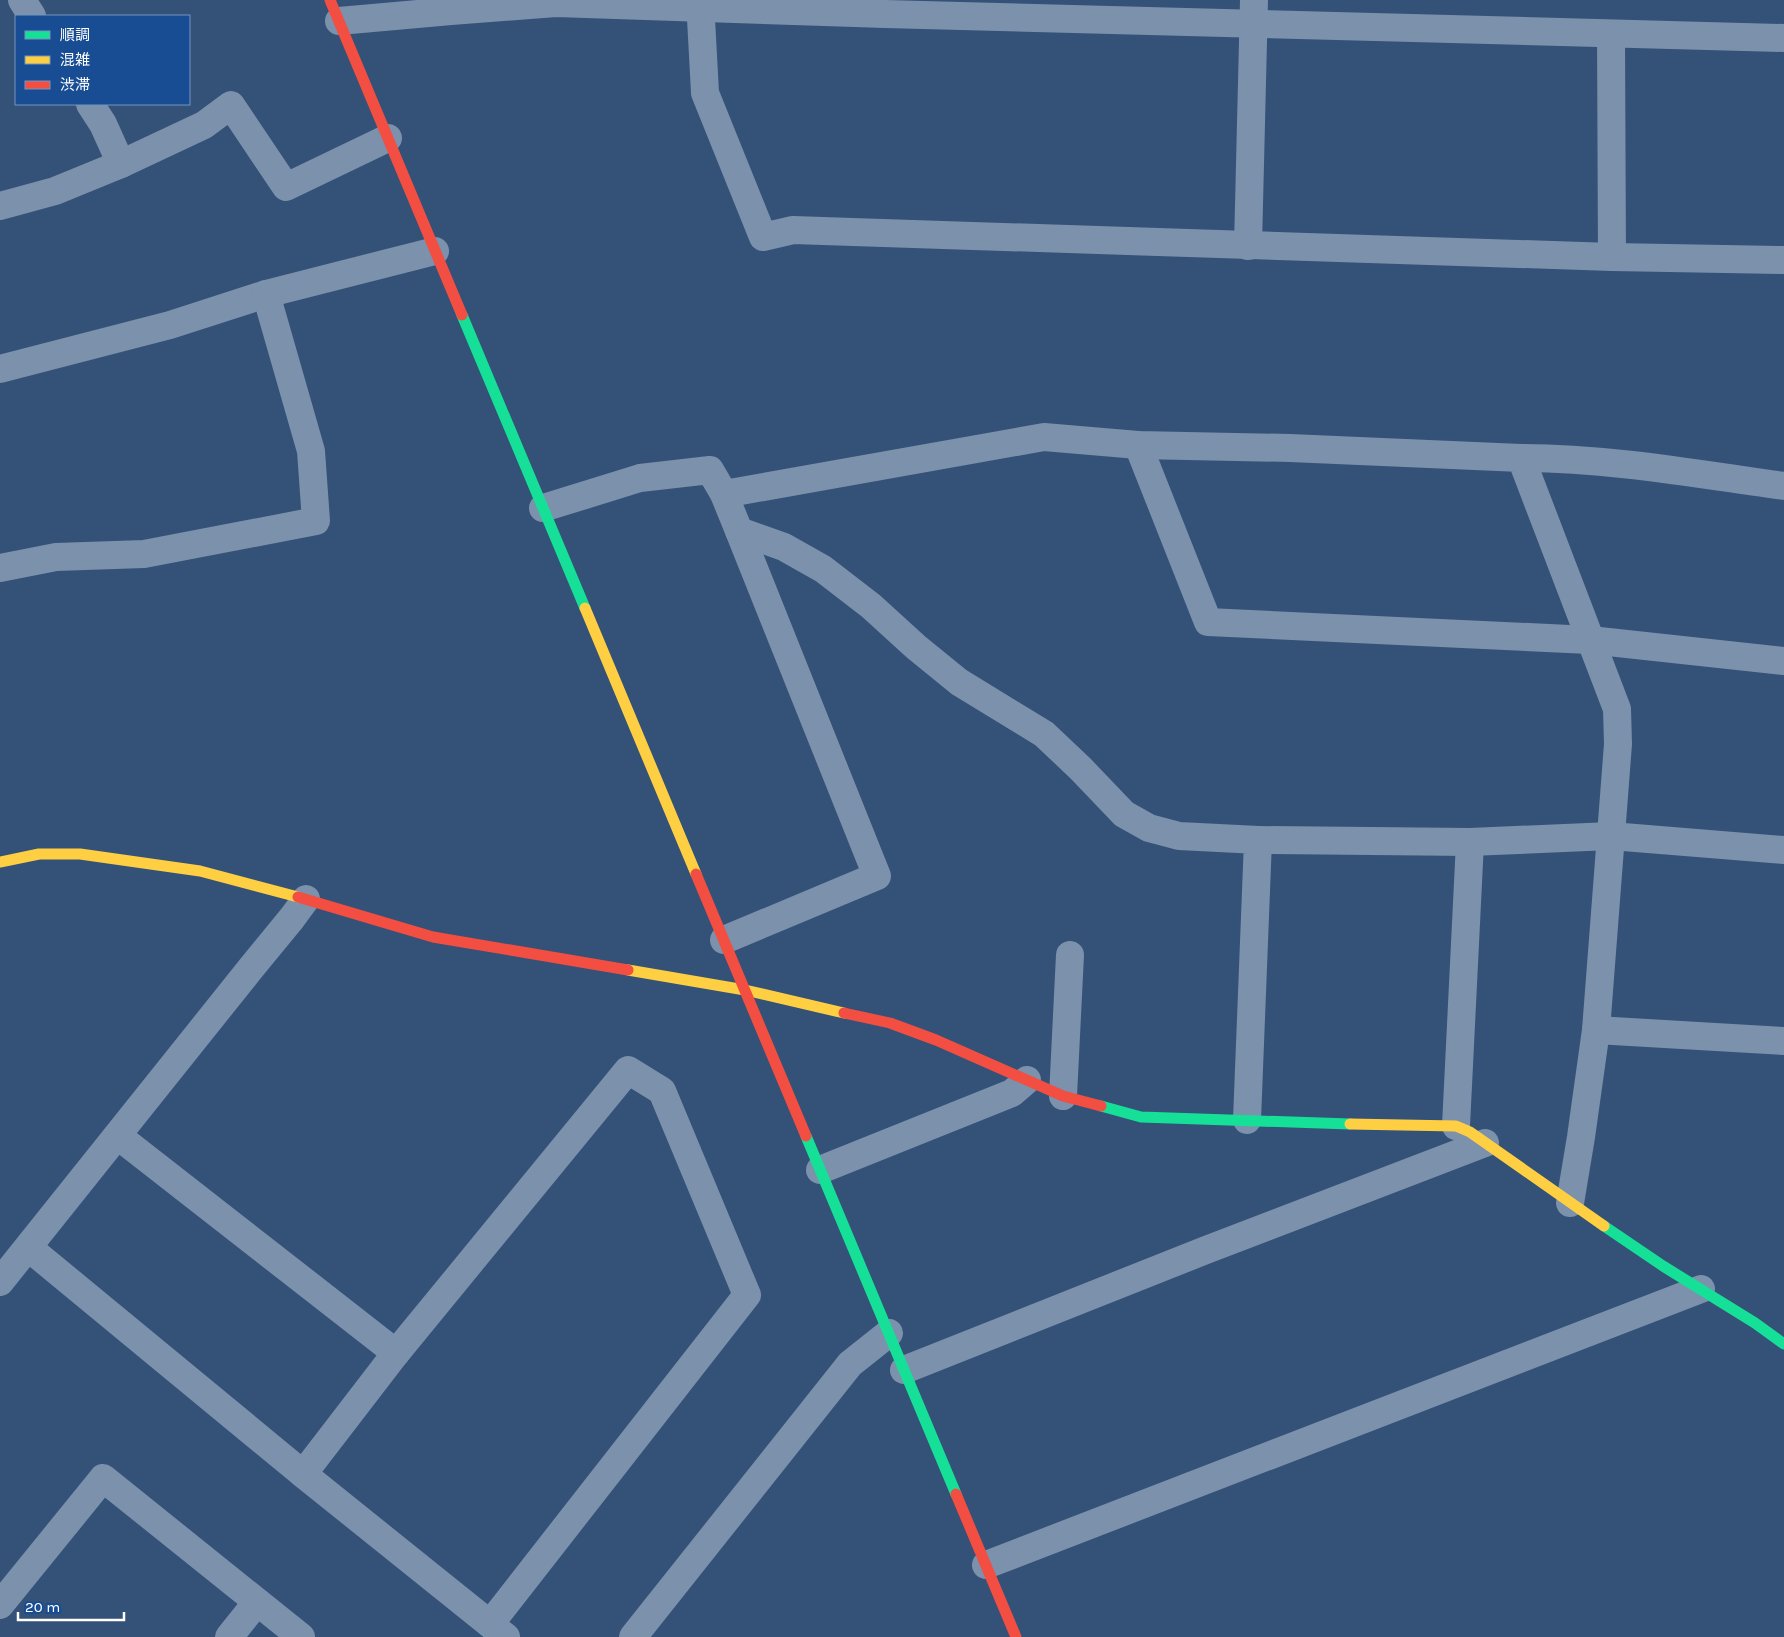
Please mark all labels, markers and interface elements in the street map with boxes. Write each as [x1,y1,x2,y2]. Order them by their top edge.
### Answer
legend [15,15,190,105]
text: 順調 [60,26,90,44]
text: 混雑 [60,51,90,69]
text: 渋滞 [60,76,90,94]
scale bar [18,1590,124,1622]
text: 20 m [25,1598,60,1616]

